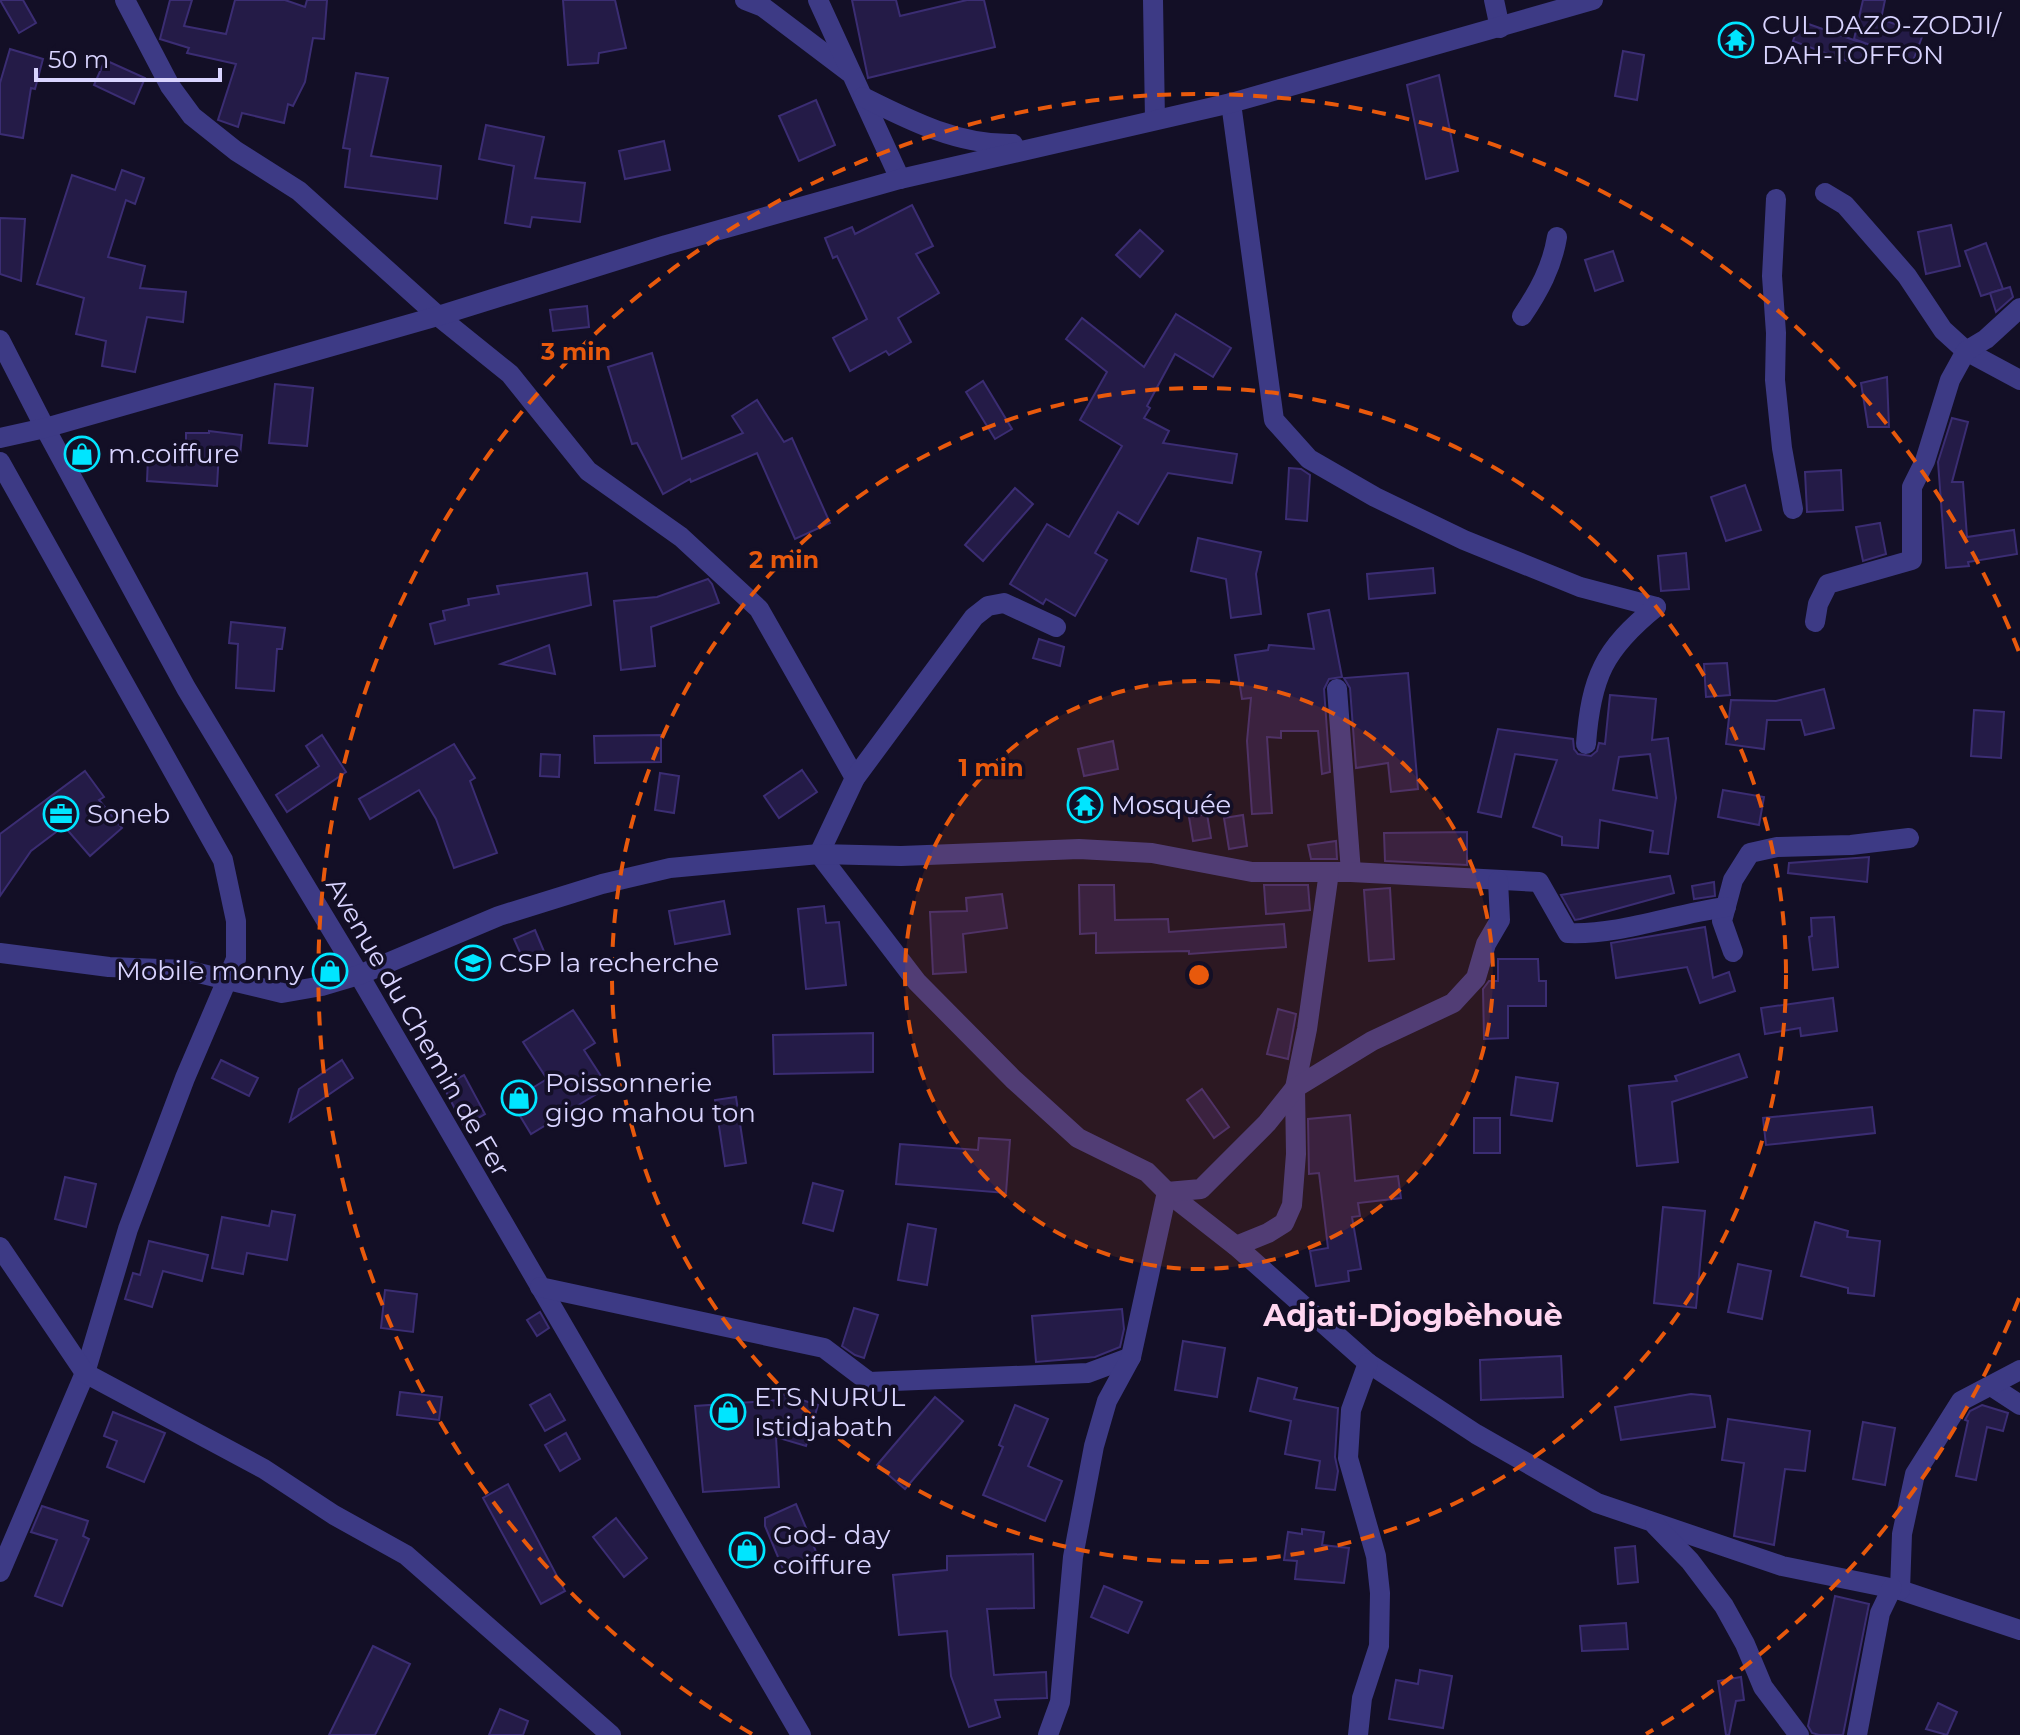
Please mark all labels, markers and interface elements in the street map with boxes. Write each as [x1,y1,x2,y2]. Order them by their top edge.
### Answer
place label: CUL DAZO-ZODJI/ DAH-TOFFON [1762,9,2002,71]
temple icon: CUL DAZO-ZODJI/ DAH-TOFFON [1717,21,1755,59]
scale bar [36,32,220,82]
text: 50 m [48,45,109,74]
text: 3 min [540,337,611,366]
shop icon: m.coiffure [63,435,101,473]
place label: m.coiffure [108,438,239,470]
text: 2 min [749,545,819,574]
text: 1 min [958,753,1024,782]
temple icon: Mosquée [1066,786,1104,824]
place label: Mosquée [1111,789,1231,821]
office icon: Soneb [42,795,80,833]
place label: Soneb [87,798,170,830]
street label: Avenue du Chemin de Fer [319,872,517,1182]
school or university icon: CSP la recherche [454,944,492,982]
place label: CSP la recherche [499,947,719,979]
shop icon: Mobile monny [311,952,349,990]
place label: Mobile monny [116,955,305,987]
centre of rings [1185,961,1213,989]
place label: Poissonnerie gigo mahou ton [545,1067,756,1129]
shop icon: Poissonnerie gigo mahou ton [500,1079,538,1117]
district label: Adjati-Djogbèhouè [1262,1297,1563,1334]
place label: ETS NURUL Istidjabath [754,1381,906,1443]
shop icon: ETS NURUL Istidjabath [709,1393,747,1431]
place label: God- day coiffure [773,1519,891,1581]
shop icon: God- day coiffure [728,1531,766,1569]

